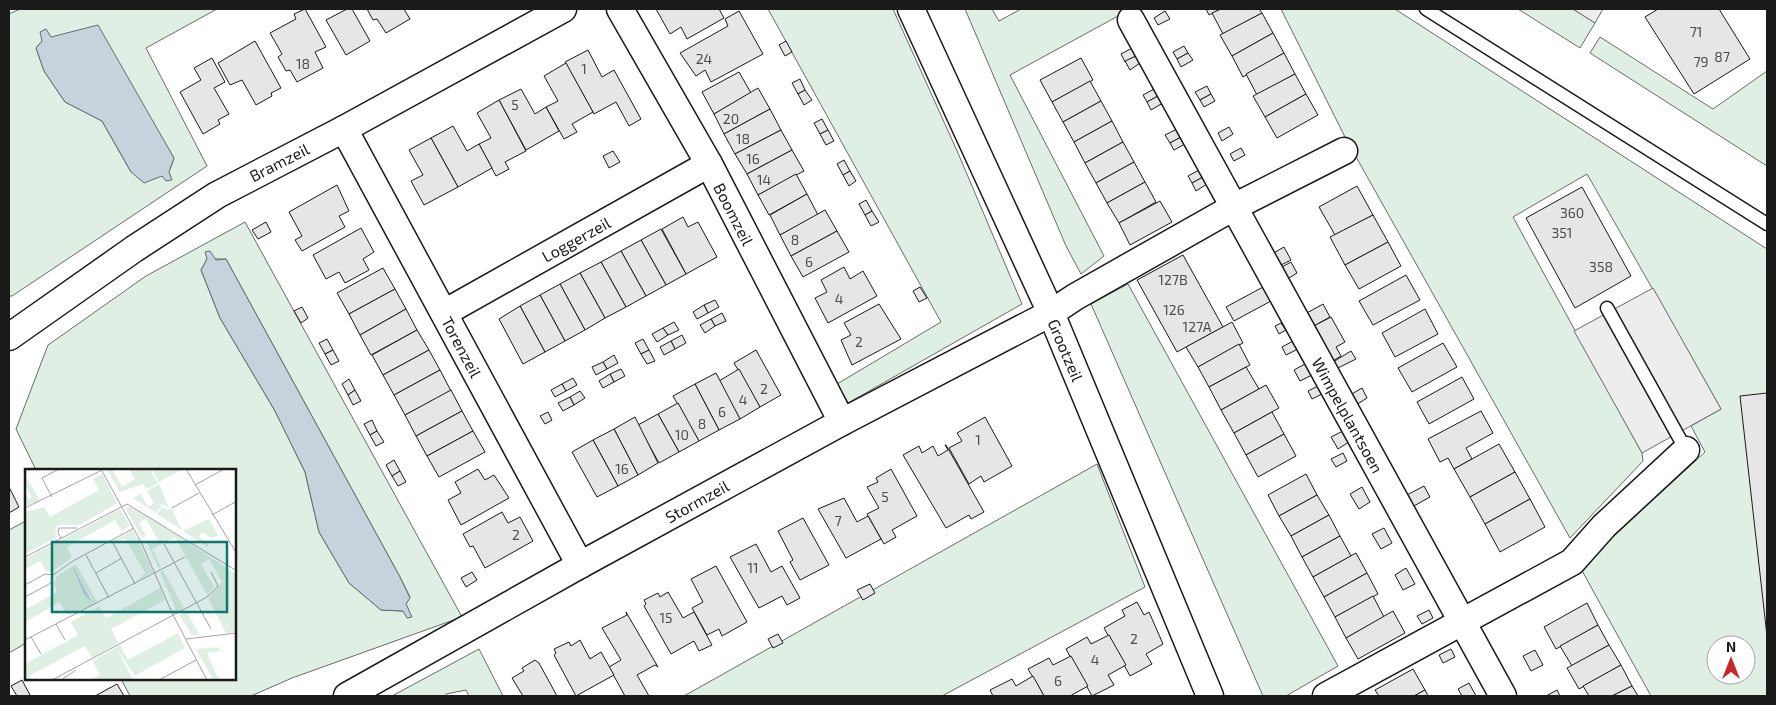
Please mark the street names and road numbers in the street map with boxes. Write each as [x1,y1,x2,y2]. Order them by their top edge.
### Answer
street label: Bramzeil [246,139,312,185]
street label: Boomzeil [710,180,758,249]
street label: Loggerzeil [538,212,614,266]
street label: Torenzeil [438,313,486,381]
street label: Grootzeil [1044,316,1088,384]
street label: Wimpelplantsoen [1308,354,1388,476]
street label: Stormzeil [662,476,732,526]

